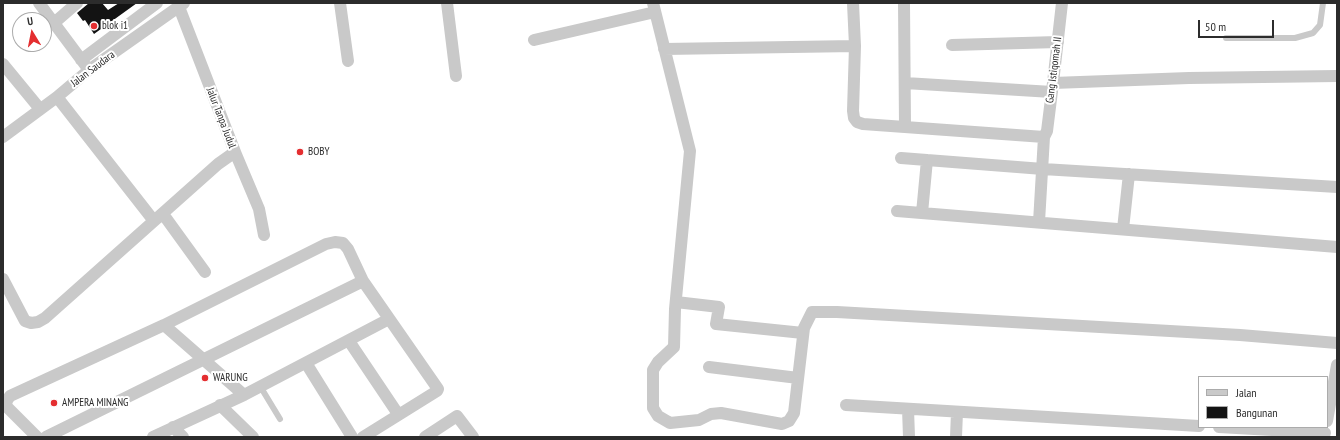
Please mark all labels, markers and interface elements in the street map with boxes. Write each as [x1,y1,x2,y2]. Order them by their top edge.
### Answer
north arrow [12,12,52,52]
scale bar [1200,12,1276,38]
text: U [26,14,34,29]
place label: blok i1 [102,19,128,33]
text: 50 m [1205,19,1226,34]
marker: blok i1 [89,21,99,31]
street label: Gang Istiqomah II [1043,36,1065,104]
street label: Jalan Saudara [68,48,118,90]
street label: Jalur Tanpa Judul [203,86,239,150]
place label: BOBY [308,145,329,159]
marker: BOBY [295,147,305,157]
place label: WARUNG [213,371,248,385]
marker: WARUNG [200,373,210,383]
legend [1198,376,1328,428]
text: Jalan [1236,385,1257,400]
place label: AMPERA MINANG [62,396,128,410]
marker: AMPERA MINANG [49,398,59,408]
text: Bangunan [1236,405,1277,420]

